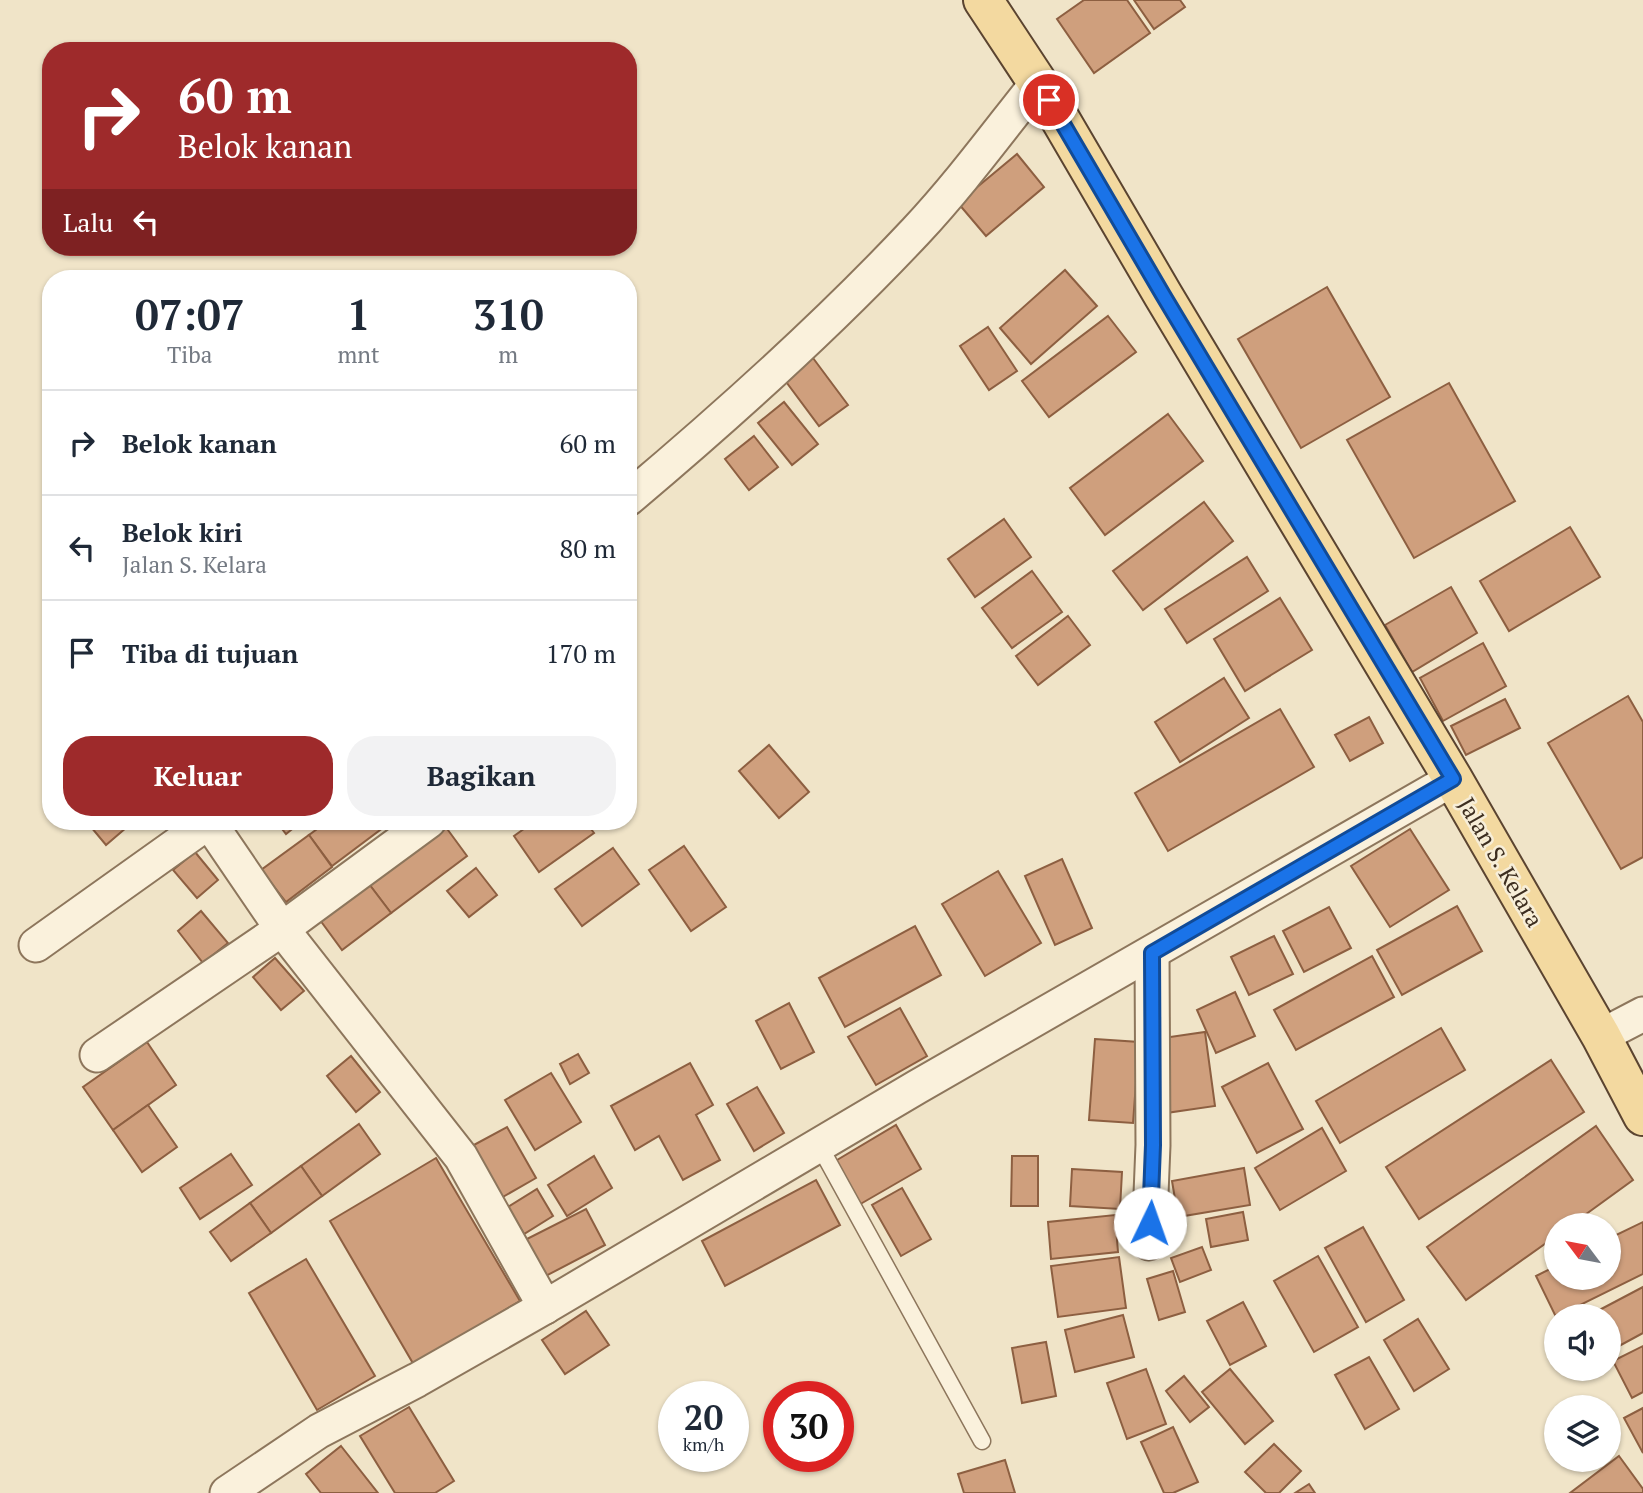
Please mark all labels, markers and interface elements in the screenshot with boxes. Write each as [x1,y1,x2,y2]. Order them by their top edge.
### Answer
text: 60 m [178,62,292,127]
icon: right [63,70,154,161]
pin [1019,70,1079,130]
icon: arrive [1030,81,1068,119]
text: Belok kanan [178,125,352,167]
icon: left [127,203,165,241]
text: Lalu [63,205,113,239]
text: 07:07 [135,286,244,342]
text: 1 [347,286,370,342]
text: 310 [473,286,544,342]
text: Tiba [167,339,212,370]
text: mnt [338,339,380,370]
text: m [498,339,518,370]
icon: right [63,424,101,462]
text: Belok kanan [122,426,277,460]
text: 60 m [560,426,616,460]
text: Belok kiri [122,515,243,549]
icon: left [63,529,101,567]
text: 80 m [560,531,616,565]
text: Jalan S. Kelara [122,549,267,580]
icon: arrive [63,634,101,672]
text: Tiba di tujuan [122,636,298,670]
text: 170 m [546,636,616,670]
button: Keluar [63,736,333,816]
button: Bagikan [347,736,616,816]
street label: Jalan S. Kelara [1451,791,1551,933]
position arrow [1113,1186,1187,1260]
north arrow [1544,1213,1620,1290]
map controls [1544,1213,1621,1472]
button: sound [1544,1304,1621,1381]
speed limit sign: 30 [763,1381,854,1472]
text: 20 [684,1394,723,1440]
button: layers [1544,1395,1621,1472]
text: km/h [683,1432,724,1456]

